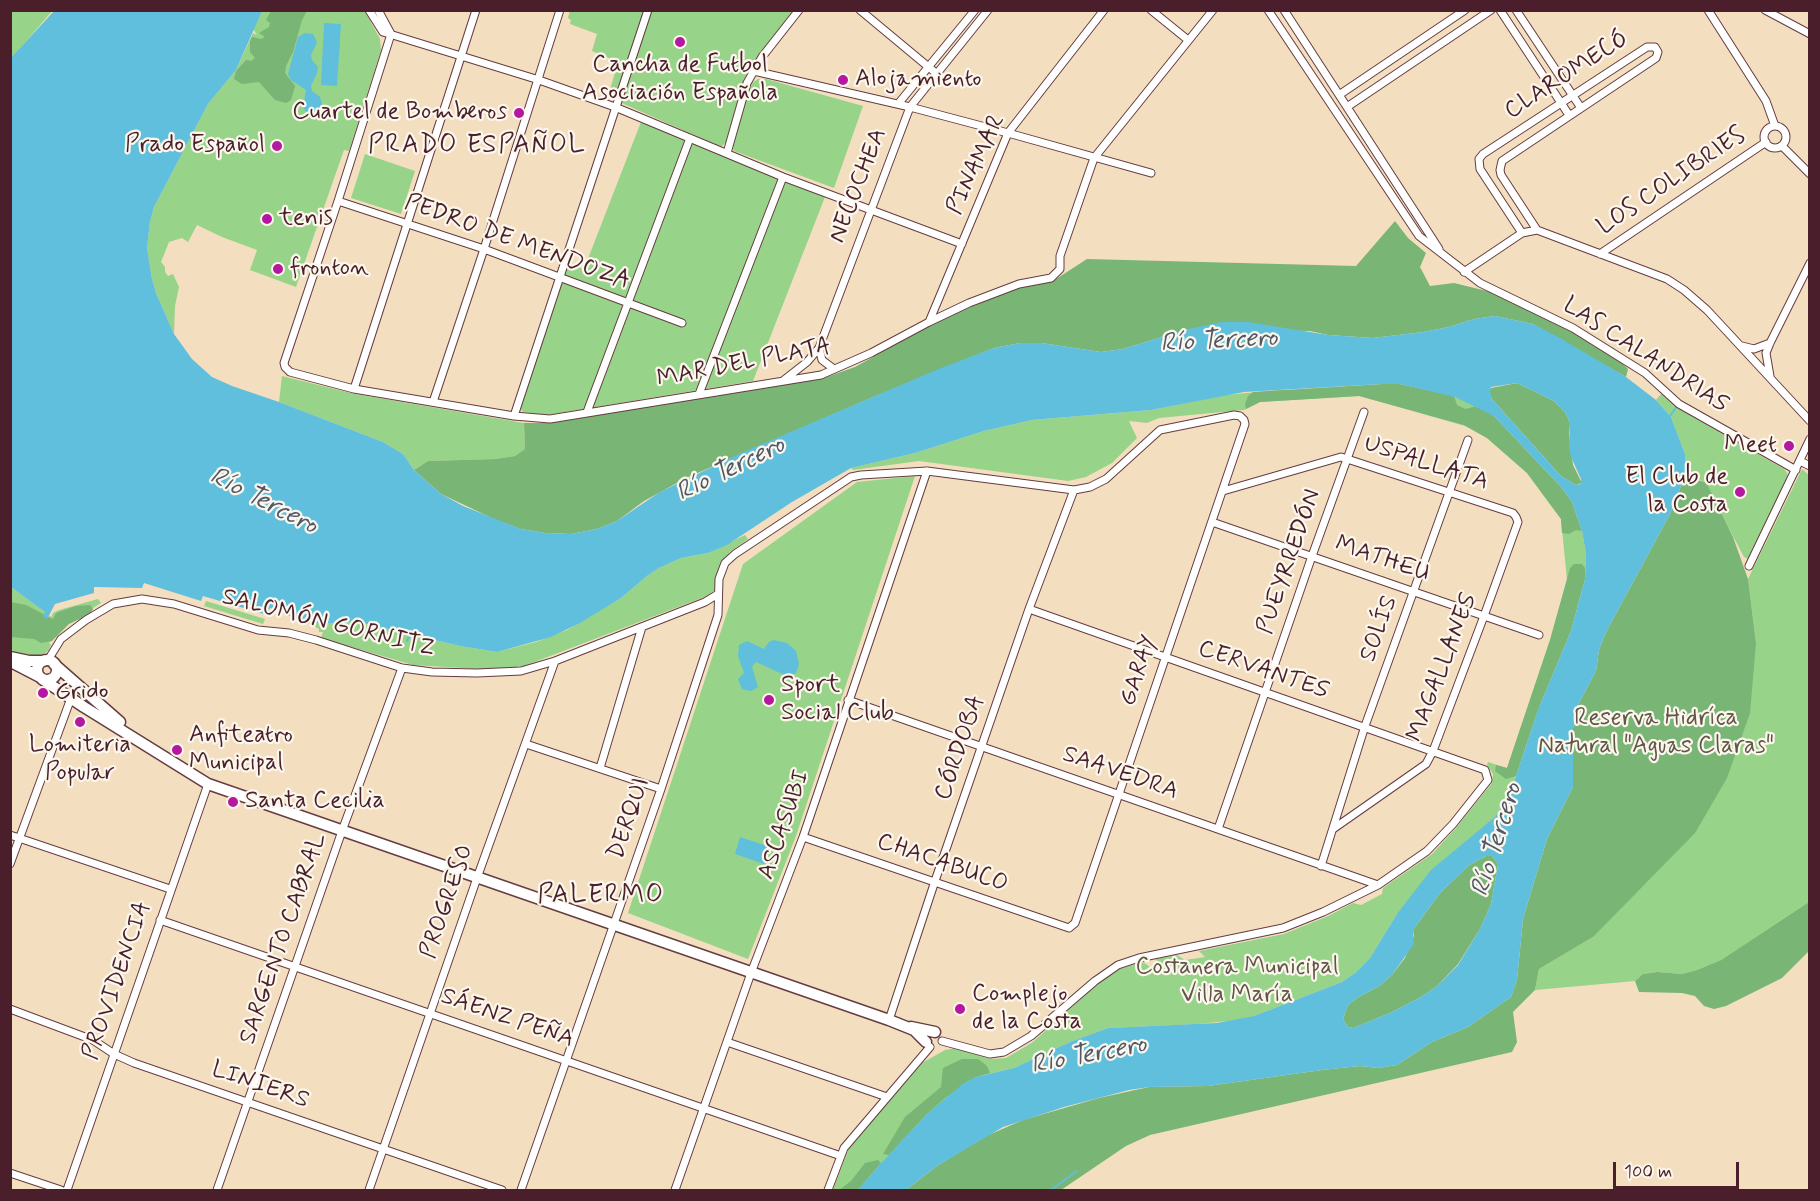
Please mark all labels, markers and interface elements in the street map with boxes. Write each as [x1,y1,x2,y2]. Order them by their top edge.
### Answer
street label: CLAROMECÓ [1500,25,1634,127]
marker: Cancha de Futbol Asociación Española [673,35,687,49]
place label: Cancha de Futbol Asociación Española [582,52,778,108]
place label: Alojamiento [855,66,982,94]
marker: Alojamiento [836,73,850,87]
place label: Cuartel de Bomberos [292,99,507,127]
marker: Cuartel de Bomberos [512,106,526,120]
street label: PINAMAR [941,110,1013,220]
street label: LOS COLIBRIES [1592,122,1752,242]
street label: NECOCHEA [824,125,894,247]
district label: PRADO ESPAÑOL [368,131,586,163]
place label: Prado Español [125,132,265,160]
marker: Prado Español [270,139,284,153]
street label: PEDRO DE MENDOZA [400,189,634,297]
place label: tenis [279,205,333,233]
marker: tenis [260,212,274,226]
place label: fronton [290,255,369,283]
marker: fronton [271,262,285,276]
street label: LAS CALANDRIAS [1557,292,1733,420]
water label: Río Tercero [1160,323,1278,361]
street label: MAR DEL PLATA [655,333,833,395]
water label: Río Tercero [672,430,790,510]
street label: USPALLATA [1360,430,1492,498]
place label: Meet [1724,432,1777,460]
marker: Meet [1782,439,1796,453]
water label: Río Tercero [204,462,322,542]
place label: El Club de la Costa [1625,464,1728,520]
marker: El Club de la Costa [1733,485,1747,499]
street label: PUEYRREDÓN [1252,486,1328,638]
street label: MATHEU [1331,530,1433,590]
street label: SALOMÓN GORNITZ [219,584,437,664]
street label: MAGALLANES [1402,590,1484,746]
street label: SOLÍS [1355,592,1405,666]
street label: GARAY [1115,632,1165,710]
street label: CERVANTES [1194,635,1332,707]
place label: Sport Social Club [781,672,894,728]
place label: Grido [55,679,108,707]
marker: Grido [36,686,50,700]
street label: CÓRDOBA [930,692,992,804]
marker: Sport Social Club [762,693,776,707]
park label: Reserva Hidríca Natural "Aguas Claras" [1538,705,1774,761]
marker: Lomiteria Popular [73,715,87,729]
place label: Anfiteatro Municipal [189,722,293,778]
place label: Lomiteria Popular [29,732,131,788]
street label: SAAVEDRA [1058,741,1182,807]
marker: Anfiteatro Municipal [170,743,184,757]
street label: ASCASUBI [753,766,817,884]
street label: DERQUI [603,774,657,864]
water label: Río Tercero [1466,779,1530,901]
place label: Santa Cecilia [245,788,385,816]
marker: Santa Cecilia [226,795,240,809]
street label: CHACABUCO [873,828,1011,900]
street label: SARGENTO CABRAL [234,830,334,1048]
street label: PROGRESO [415,841,481,963]
district label: PALERMO [536,881,666,913]
street label: PROVIDENCIA [77,898,159,1064]
park label: Costanera Municipal Villa María [1135,954,1339,1010]
place label: Complejo de la Costa [972,981,1082,1037]
street label: SÁENZ PEÑA [437,983,577,1055]
marker: Complejo de la Costa [953,1002,967,1016]
water label: Río Tercero [1029,1030,1149,1082]
street label: LINIERS [207,1056,313,1116]
scale bar [1616,1150,1742,1188]
text: 100 m [1624,1160,1672,1184]

